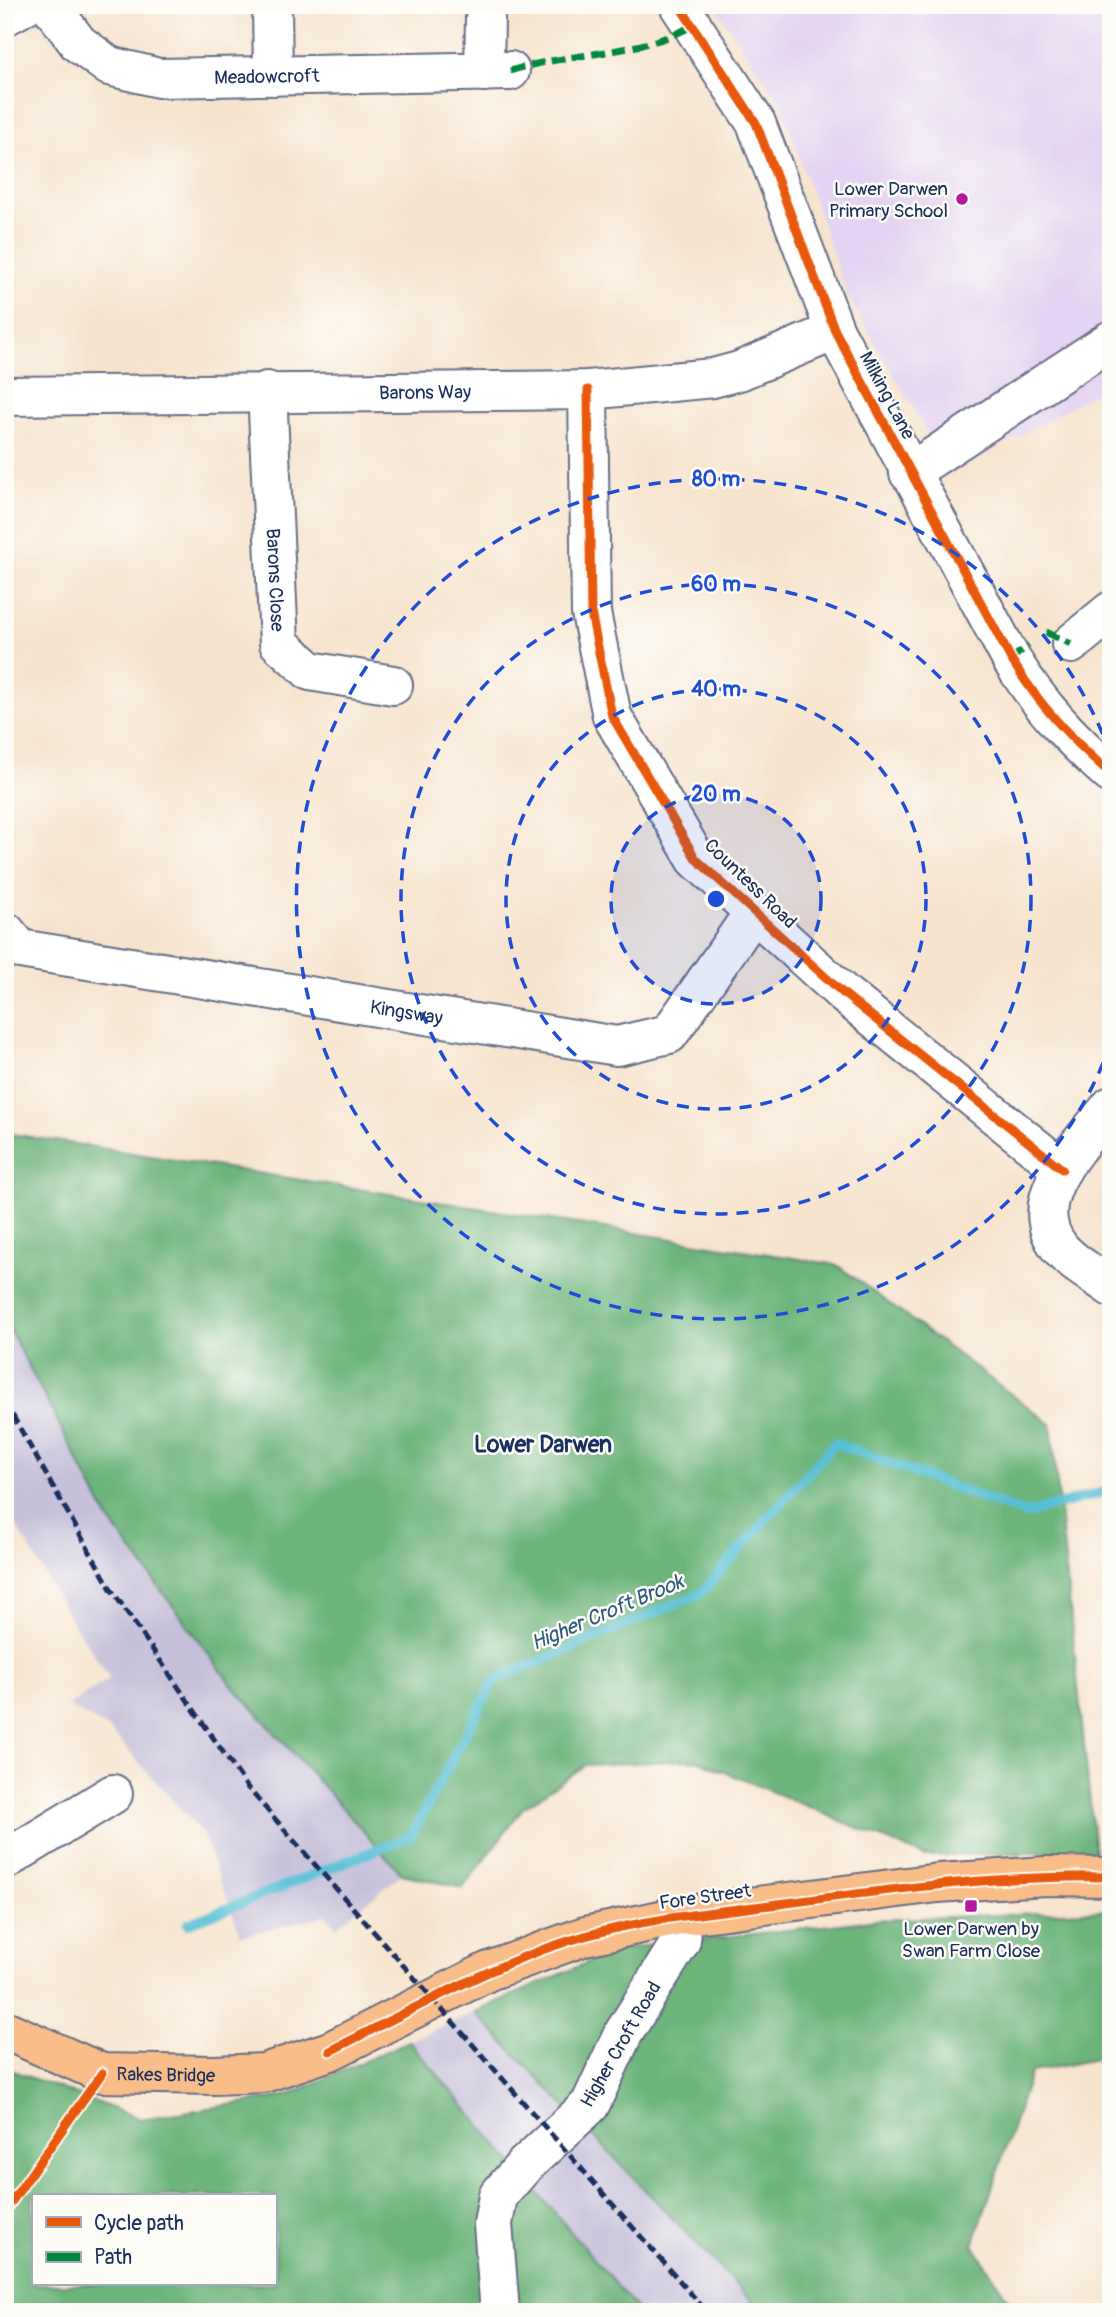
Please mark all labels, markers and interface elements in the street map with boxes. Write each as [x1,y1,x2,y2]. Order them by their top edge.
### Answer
street label: Meadowcroft [214,64,320,90]
place label: Lower Darwen Primary School [829,177,948,223]
marker: Lower Darwen Primary School [954,191,970,207]
street label: Milking Lane [854,347,921,444]
street label: Barons Way [379,380,471,405]
text: 80 m [692,466,740,493]
street label: Barons Close [261,528,289,633]
text: 60 m [691,571,741,598]
text: 40 m [691,676,741,703]
text: 20 m [691,781,741,808]
street label: Countess Road [699,834,802,934]
centre of rings [704,887,728,911]
street label: Kingsway [368,995,444,1031]
district label: Lower Darwen [474,1430,612,1459]
water label: Higher Croft Brook [527,1567,690,1657]
street label: Fore Street [658,1879,753,1915]
marker: Lower Darwen by Swan Farm Close [963,1898,979,1914]
place label: Lower Darwen by Swan Farm Close [902,1917,1041,1963]
street label: Higher Croft Road [575,1977,667,2112]
street label: Rakes Bridge [116,2062,216,2088]
legend [32,2194,276,2286]
text: Cycle path [94,2210,184,2237]
text: Path [94,2244,132,2271]

